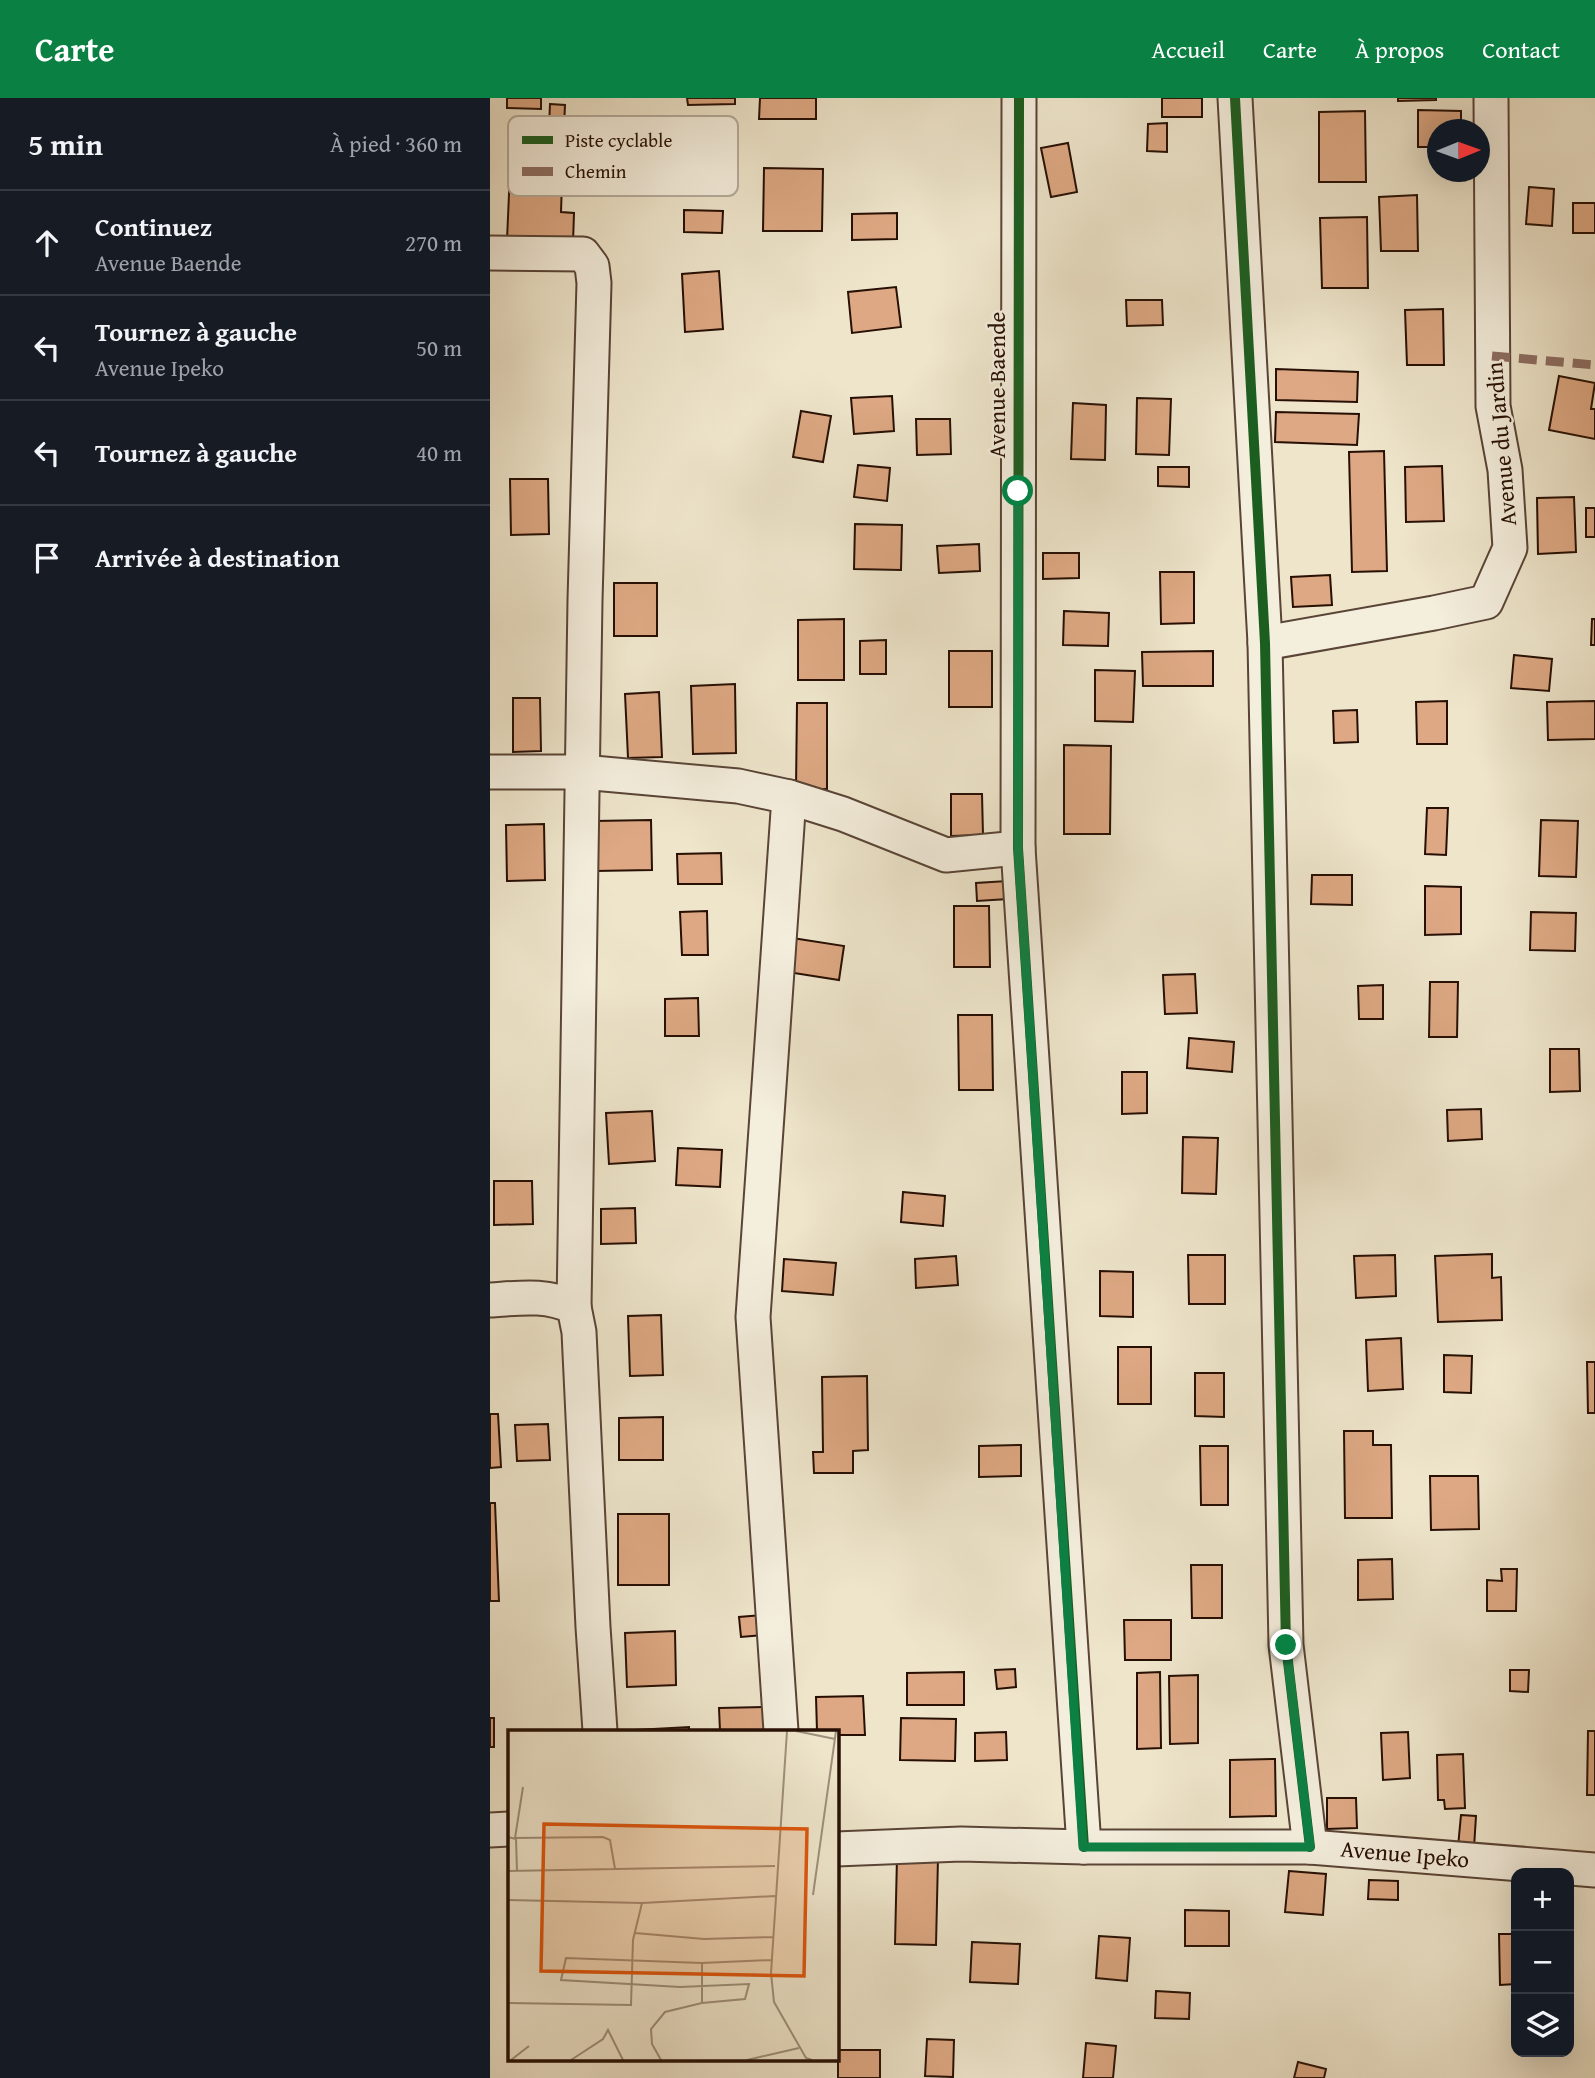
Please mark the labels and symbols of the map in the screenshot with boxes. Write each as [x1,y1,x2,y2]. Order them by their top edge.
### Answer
legend [508,116,738,196]
north arrow [1427,119,1490,182]
text: Piste cyclable [565,126,672,154]
text: Chemin [565,157,627,185]
street label: Avenue Baende [980,312,1013,458]
street label: Avenue du Jardin [1477,361,1524,527]
route start [1002,475,1033,506]
route end [1270,1629,1301,1660]
inset map [508,1730,838,2060]
street label: Avenue Ipeko [1339,1831,1471,1876]

